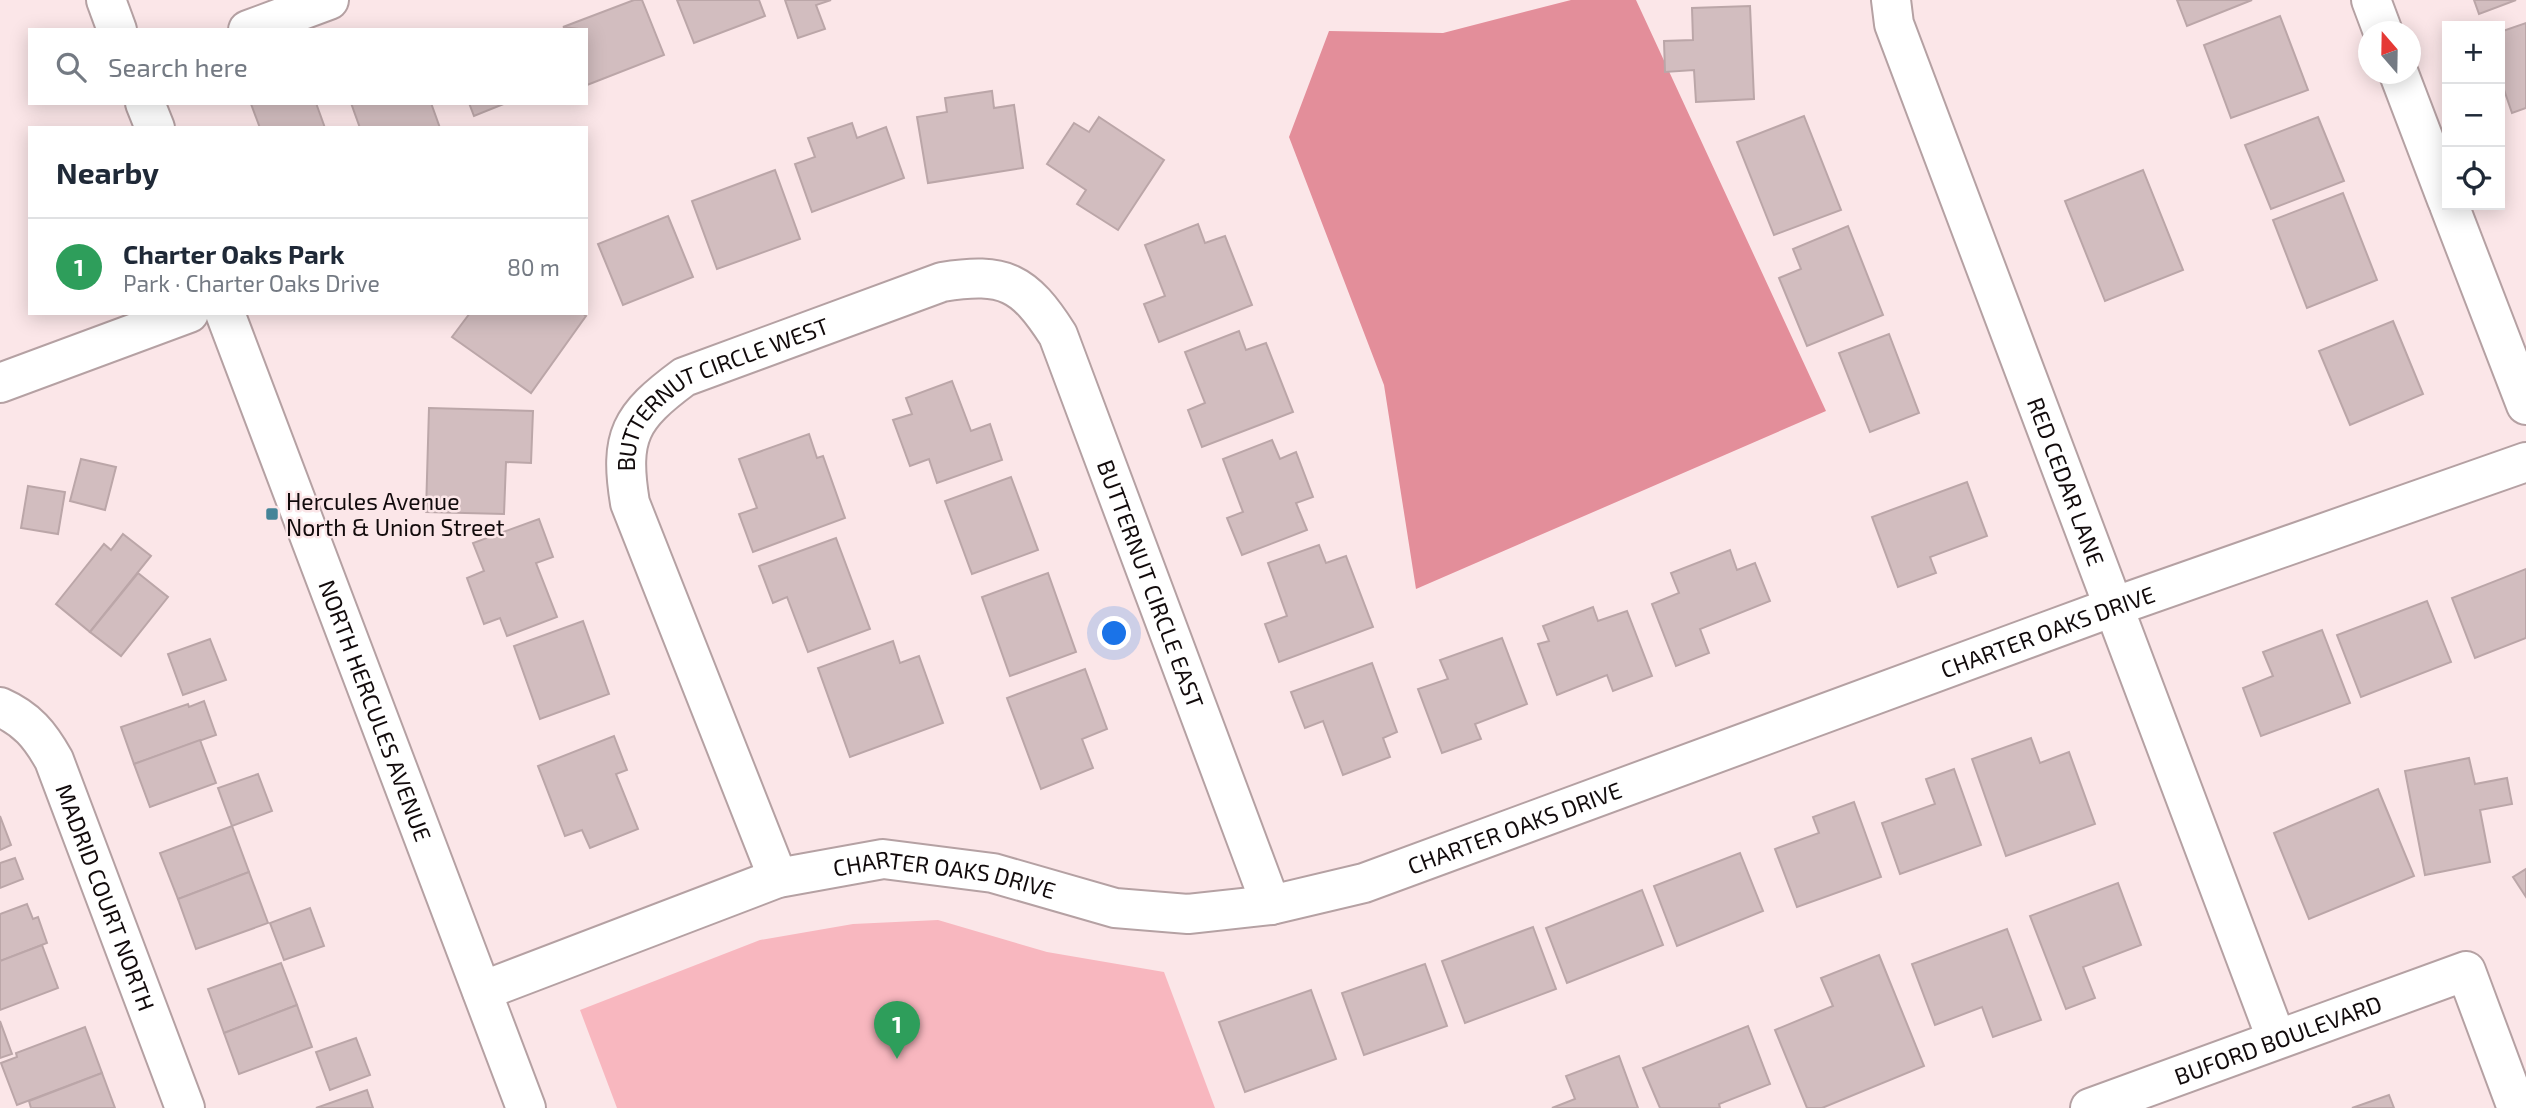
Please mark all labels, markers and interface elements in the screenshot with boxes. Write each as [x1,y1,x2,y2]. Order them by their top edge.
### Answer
north arrow [2358,21,2421,84]
map controls [2442,21,2505,210]
button: + [2442,21,2505,84]
search box [28,28,588,105]
icon: search [52,48,90,86]
text: Search here [108,51,248,82]
button: − [2442,84,2505,147]
button: locate [2442,147,2505,210]
text: Nearby [56,154,159,190]
text: Charter Oaks Park [123,238,344,269]
text: 1 [74,253,84,281]
text: 80 m [507,253,560,281]
text: Park · Charter Oaks Drive [123,269,380,297]
street label: BUTTERNUT CIRCLE WEST [612,311,833,471]
street label: RED CEDAR LANE [2022,393,2111,569]
street label: BUTTERNUT CIRCLE EAST [1092,456,1210,712]
place label: Hercules Avenue North & Union Street [286,487,505,541]
marker: Hercules Avenue North & Union Street [264,506,280,522]
street label: NORTH HERCULES AVENUE [313,576,438,845]
street label: CHARTER OAKS DRIVE [1937,579,2158,683]
your location [1097,616,1131,650]
street label: CHARTER OAKS DRIVE [1404,775,1625,880]
street label: MADRID COURT NORTH [50,780,161,1015]
street label: CHARTER OAKS DRIVE [831,844,1059,904]
street label: BUFORD BOULEVARD [2170,989,2385,1090]
pin: 1 [874,1001,920,1059]

